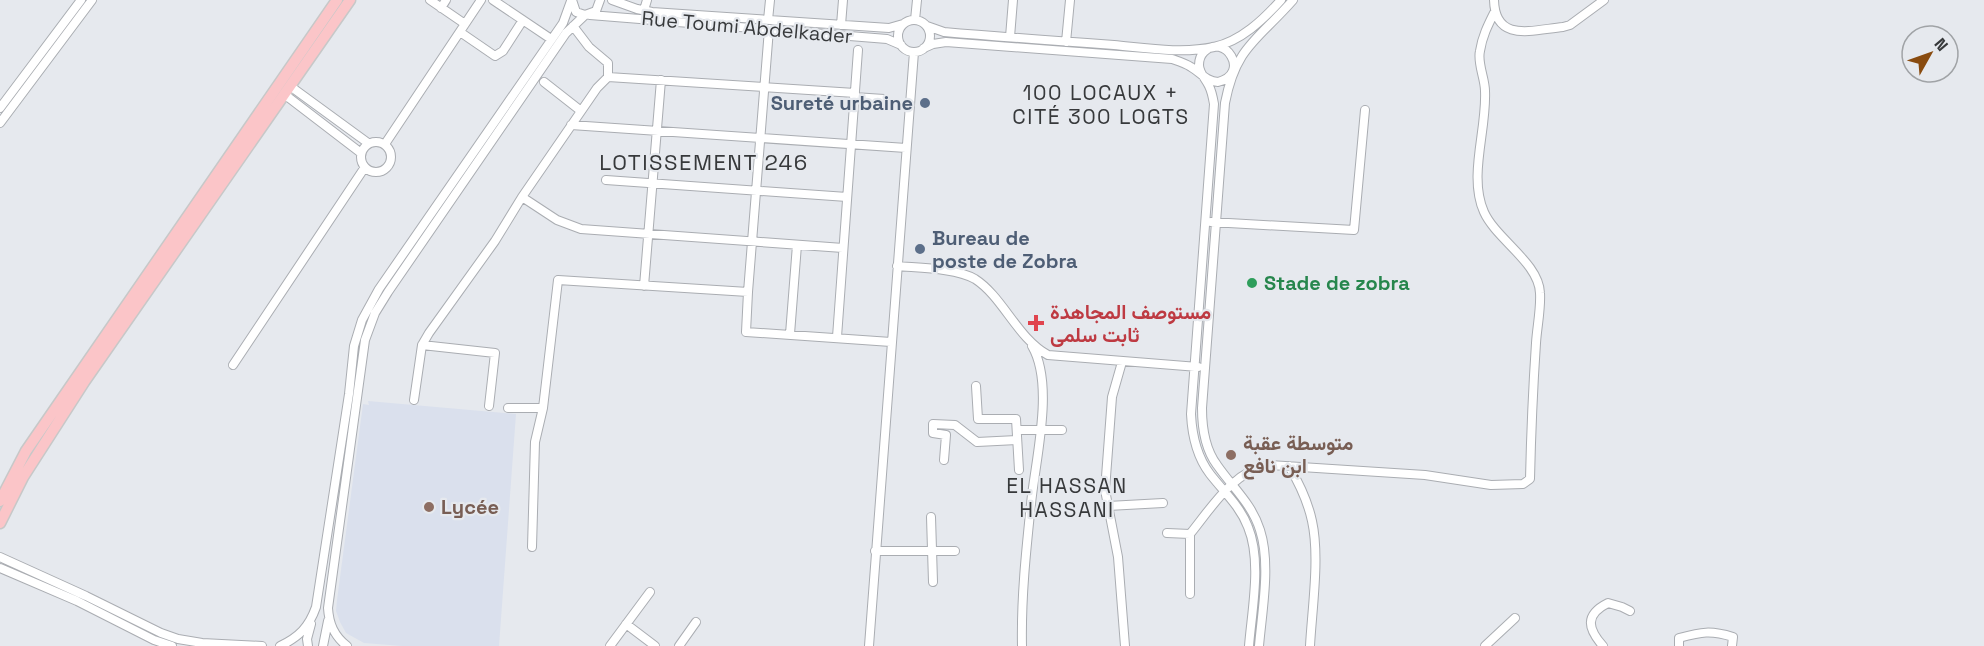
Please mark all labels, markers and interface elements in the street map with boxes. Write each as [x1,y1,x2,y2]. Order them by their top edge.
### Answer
street label: Rue Toumi Abdelkader [640,5,854,49]
north arrow [1900,24,1960,84]
text: N [1930,34,1953,56]
district label: 100 LOCAUX + CITÉ 300 LOGTS [1012,79,1190,130]
place label: Sureté urbaine [771,90,913,116]
marker: Sureté urbaine [918,96,932,110]
district label: LOTISSEMENT 246 [599,148,809,176]
place label: Bureau de poste de Zobra [932,225,1078,274]
marker: Bureau de poste de Zobra [913,242,927,256]
place label: Stade de zobra [1264,270,1410,296]
marker: Stade de zobra [1245,276,1259,290]
place label: مستوصف المجاهدة ثابت سلمى [1050,299,1211,348]
marker: مستوصف المجاهدة ثابت سلمى [1027,314,1045,332]
place label: متوسطة عقبة ابن نافع [1243,430,1354,480]
marker: متوسطة عقبة ابن نافع [1224,448,1238,462]
district label: EL HASSAN HASSANI [1006,472,1128,523]
place label: Lycée [441,494,499,520]
marker: Lycée [422,500,436,514]

